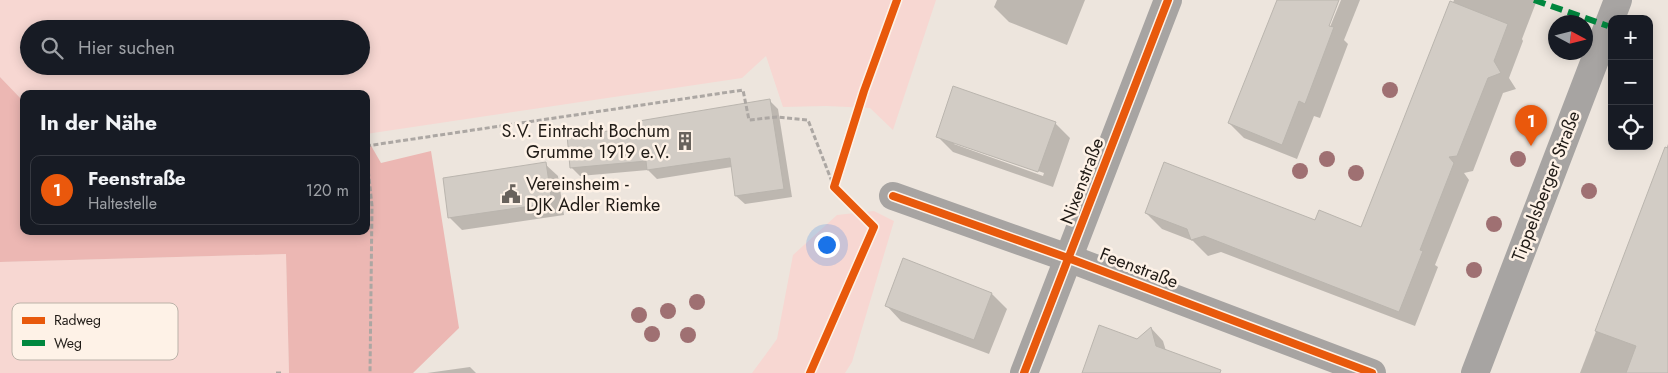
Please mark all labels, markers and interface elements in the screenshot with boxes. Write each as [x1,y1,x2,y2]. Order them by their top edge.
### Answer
north arrow [1548,15,1593,60]
map controls [1608,15,1653,150]
button: + [1608,15,1653,60]
search box [20,20,370,75]
icon: search [38,34,66,62]
text: Hier suchen [78,34,175,61]
button: − [1608,60,1653,105]
pin: 1 [1515,105,1547,146]
button: locate [1608,105,1653,150]
street label: Tippelsberger Straße [1505,107,1587,265]
text: In der Nähe [40,108,157,138]
place label: S.V. Eintracht Bochum Grumme 1919 e.V. [501,118,670,165]
building icon: S.V. Eintracht Bochum Grumme 1919 e.V. [674,130,696,152]
street label: Nixenstraße [1054,134,1110,228]
text: Feenstraße [88,165,186,192]
place label: Vereinsheim - DJK Adler Riemke [526,171,660,218]
text: 1 [53,179,61,202]
text: 120 m [306,179,349,202]
public building icon: Vereinsheim - DJK Adler Riemke [500,183,522,205]
text: Haltestelle [88,192,157,215]
your location [814,232,840,258]
street label: Feenstraße [1096,241,1182,295]
legend [12,303,178,360]
text: Radweg [54,310,101,330]
text: Weg [54,333,82,353]

